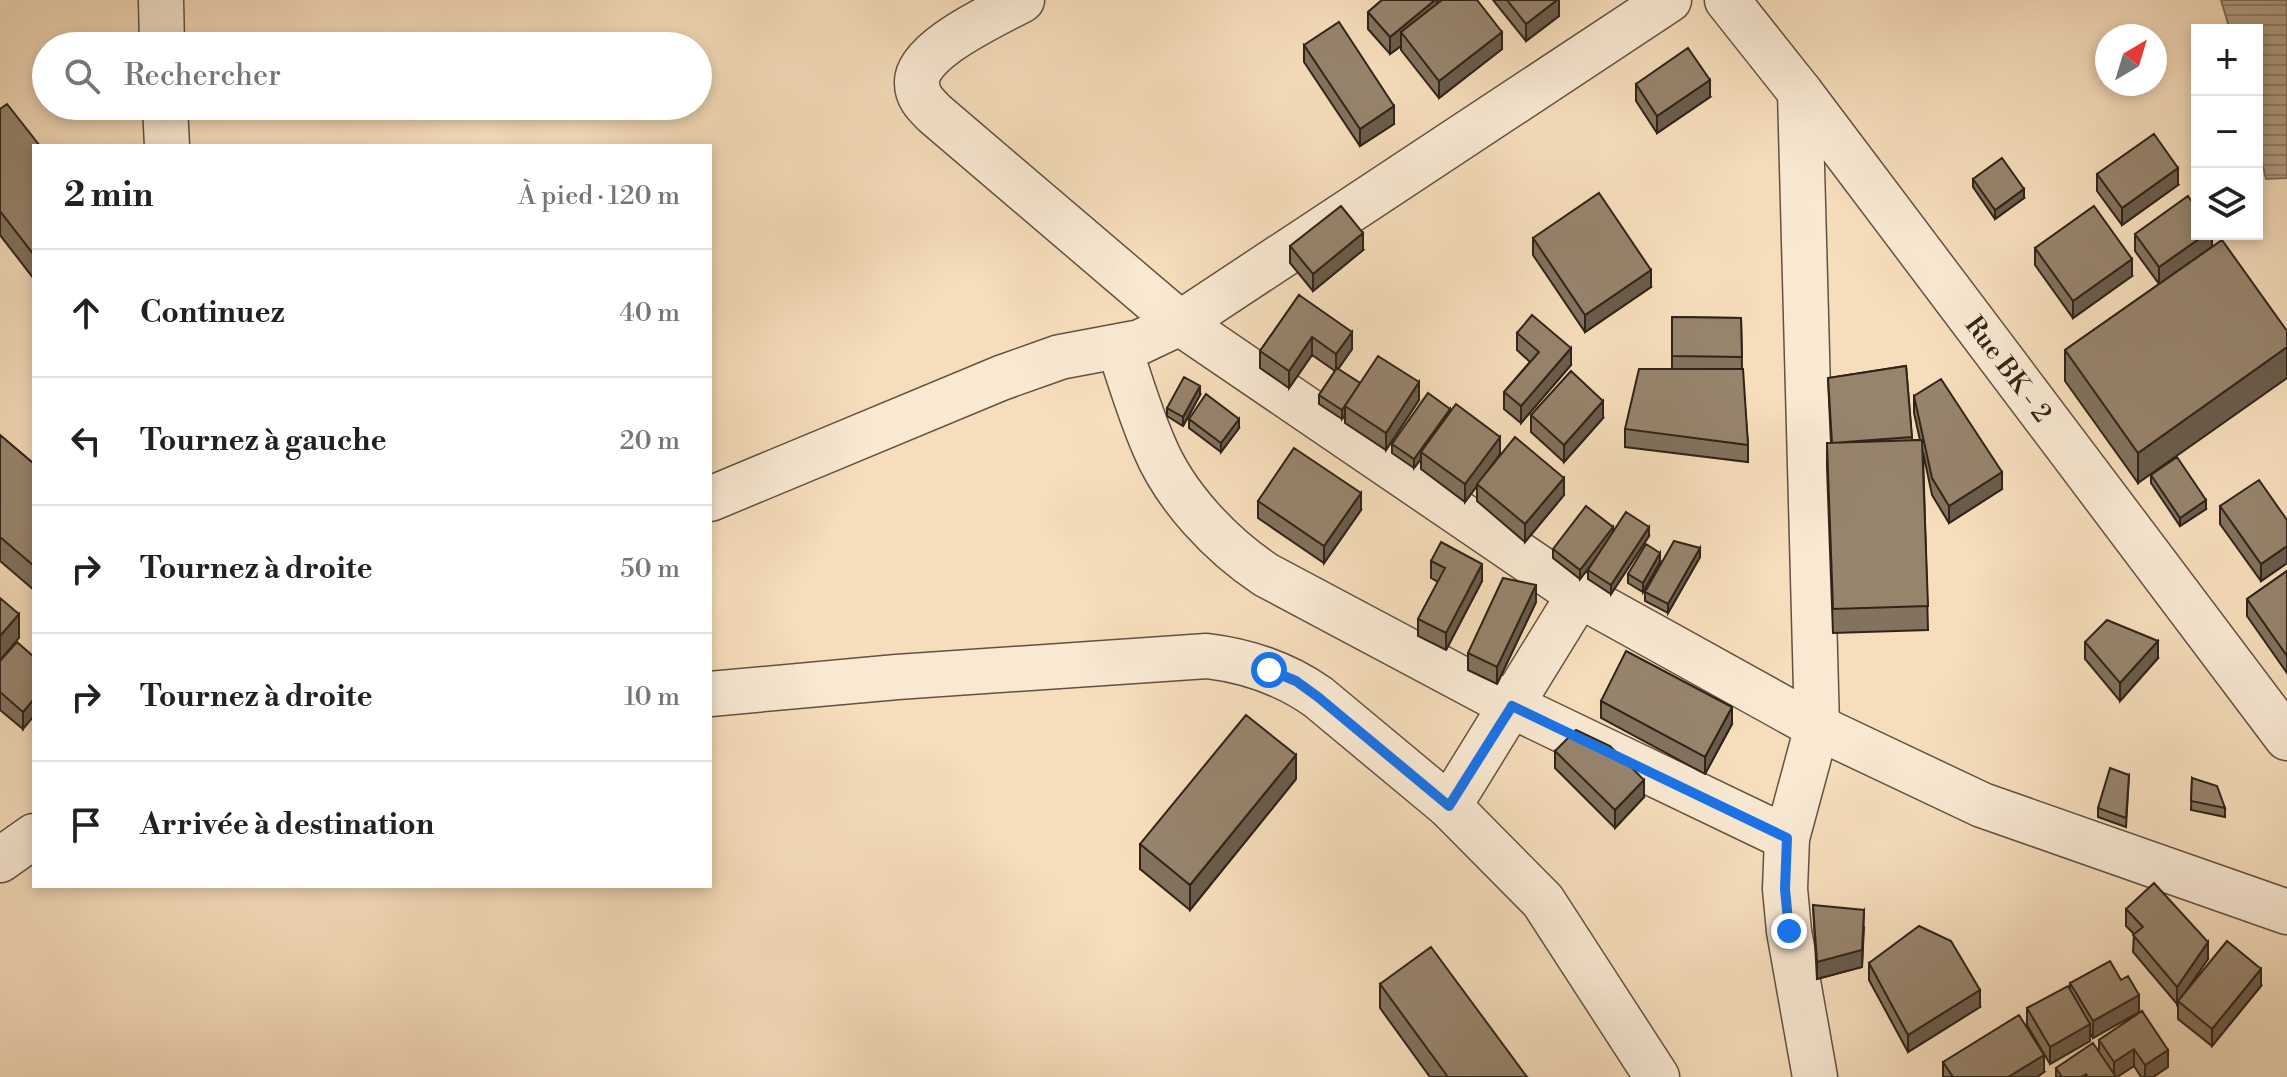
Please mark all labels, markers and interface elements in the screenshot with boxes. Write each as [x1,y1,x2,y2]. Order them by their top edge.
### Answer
north arrow [2095,24,2167,96]
map controls [2191,24,2263,240]
button: + [2191,24,2263,96]
search box [32,32,712,120]
icon: search [60,54,104,98]
text: Rechercher [124,57,281,95]
button: − [2191,96,2263,168]
button: layers [2191,168,2263,240]
text: 2 min [64,175,153,217]
text: À pied · 120 m [518,180,680,212]
icon: ahead [64,291,108,335]
text: Continuez [140,294,285,332]
text: 40 m [619,297,680,329]
street label: Rue BK - 2 [1958,310,2058,429]
icon: left [64,419,108,463]
text: Tournez à gauche [140,422,387,460]
text: 20 m [620,425,680,457]
icon: right [64,547,108,591]
text: Tournez à droite [140,550,373,588]
text: 50 m [620,553,680,585]
route start [1251,652,1287,688]
icon: right [64,675,108,719]
text: Tournez à droite [140,678,373,716]
text: 10 m [624,681,680,713]
icon: arrive [64,803,108,847]
text: Arrivée à destination [140,806,434,844]
route end [1771,913,1807,949]

